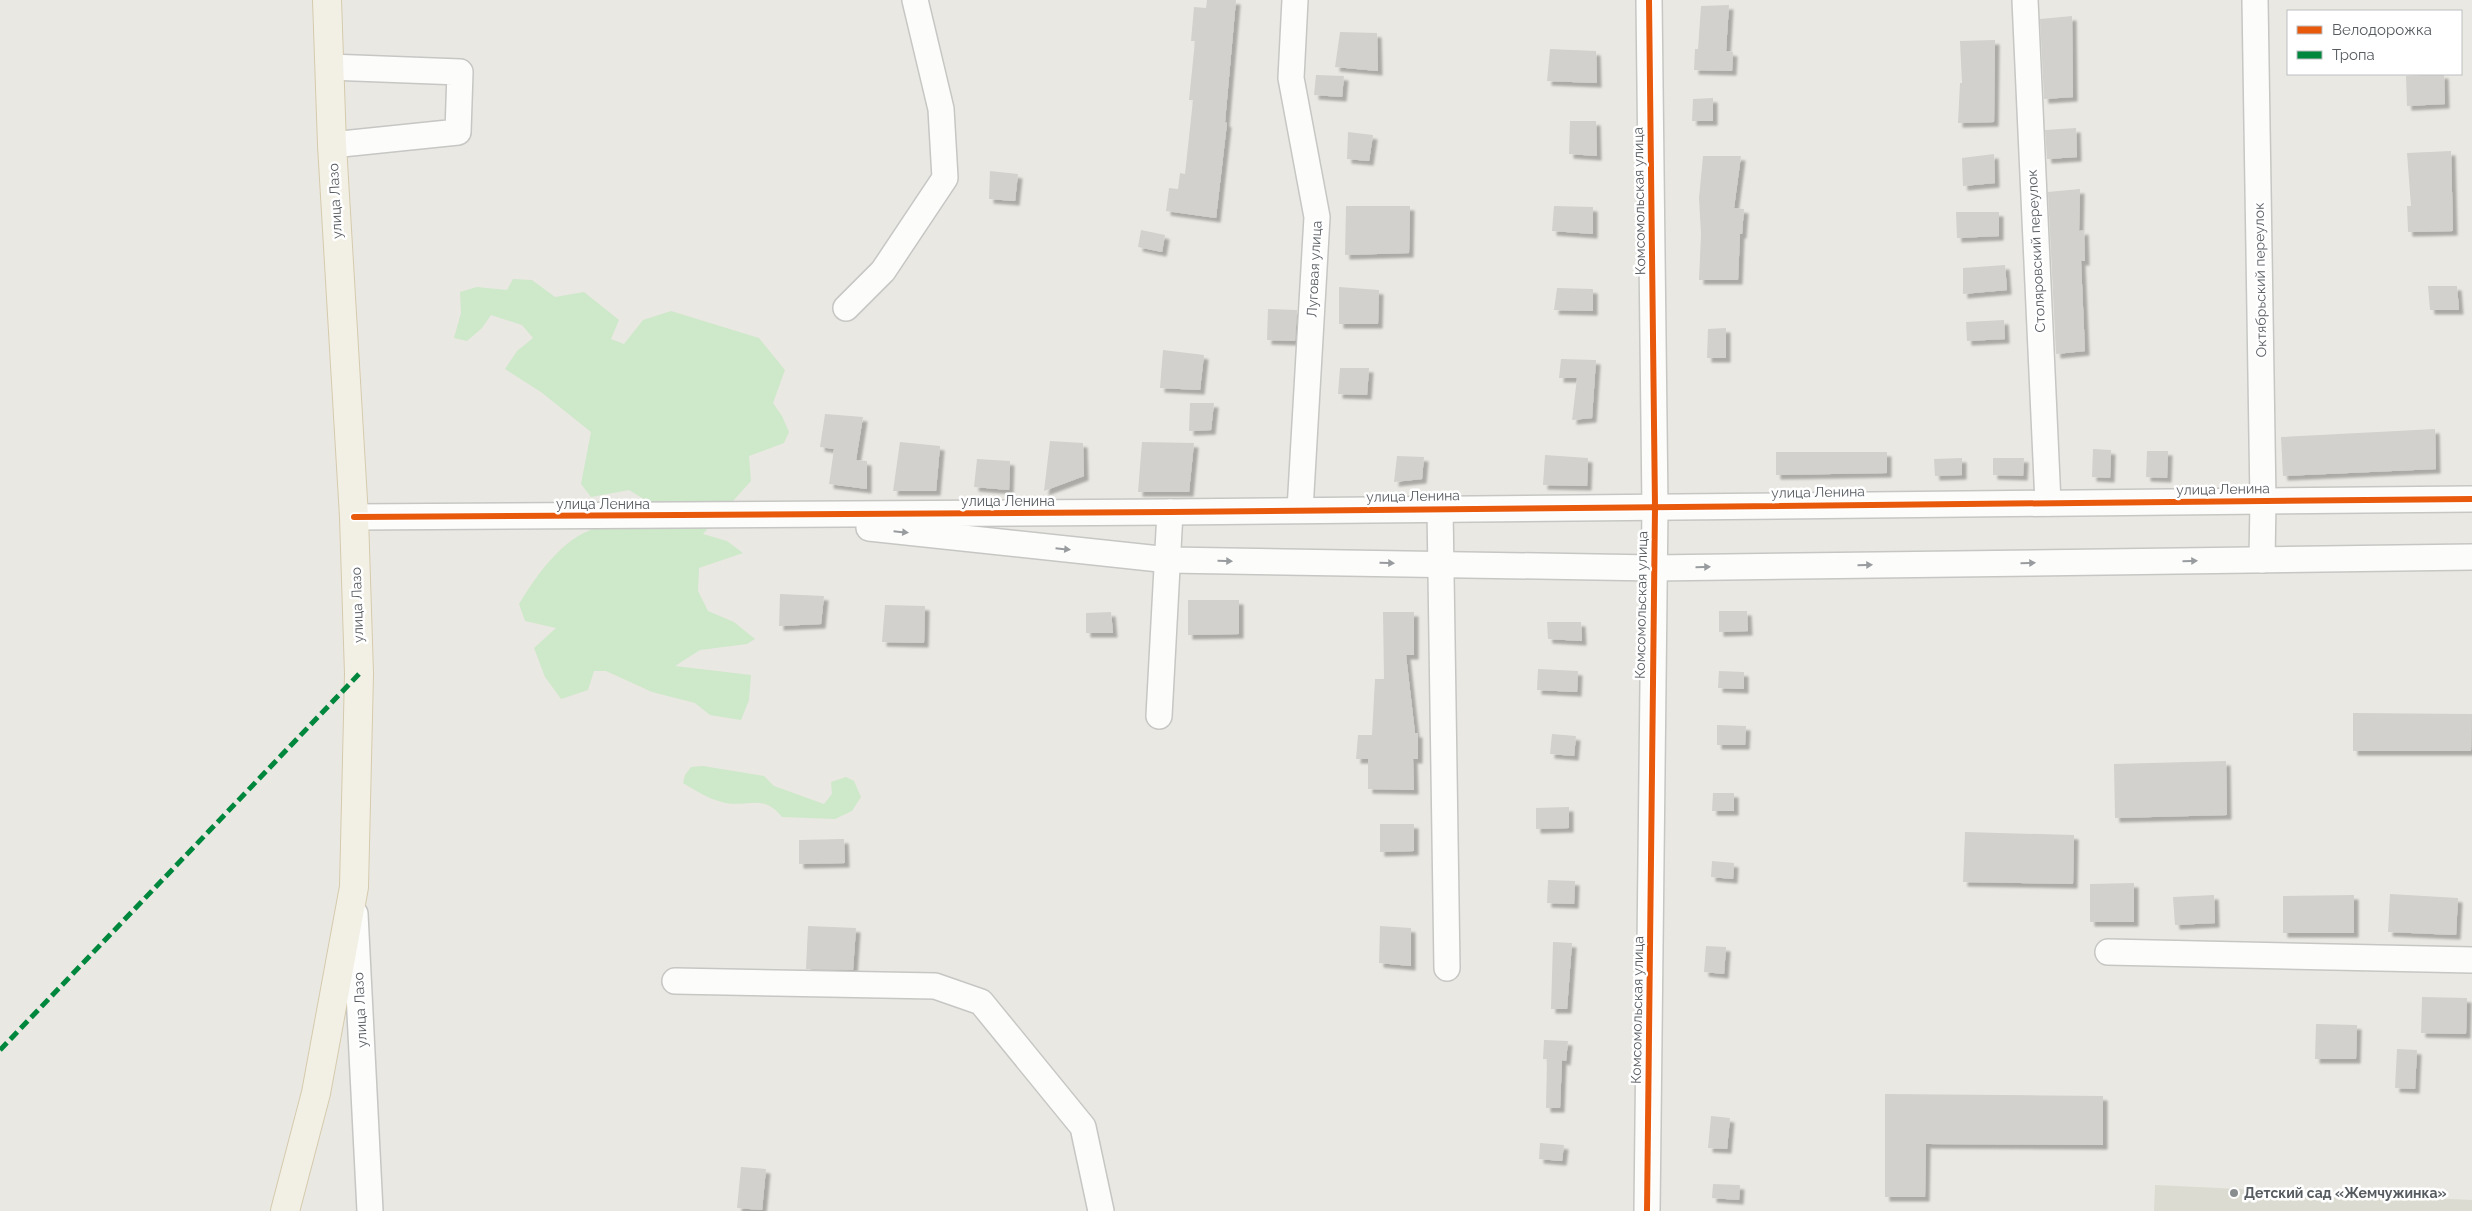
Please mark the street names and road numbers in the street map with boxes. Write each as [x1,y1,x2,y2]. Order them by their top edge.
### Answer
street label: Комсомольская улица [1630,127,1648,275]
street label: улица Лазо [325,163,345,239]
street label: Столяровский переулок [2024,169,2048,333]
street label: Октябрьский переулок [2251,203,2269,357]
street label: Луговая улица [1303,220,1325,318]
street label: улица Ленина [2176,480,2270,498]
street label: улица Ленина [1771,483,1865,501]
street label: улица Ленина [1366,487,1460,505]
street label: улица Ленина [961,493,1055,509]
street label: улица Ленина [556,496,650,512]
street label: Комсомольская улица [1632,531,1650,679]
street label: улица Лазо [348,567,366,643]
street label: Комсомольская улица [1628,936,1646,1084]
street label: улица Лазо [350,972,370,1048]

